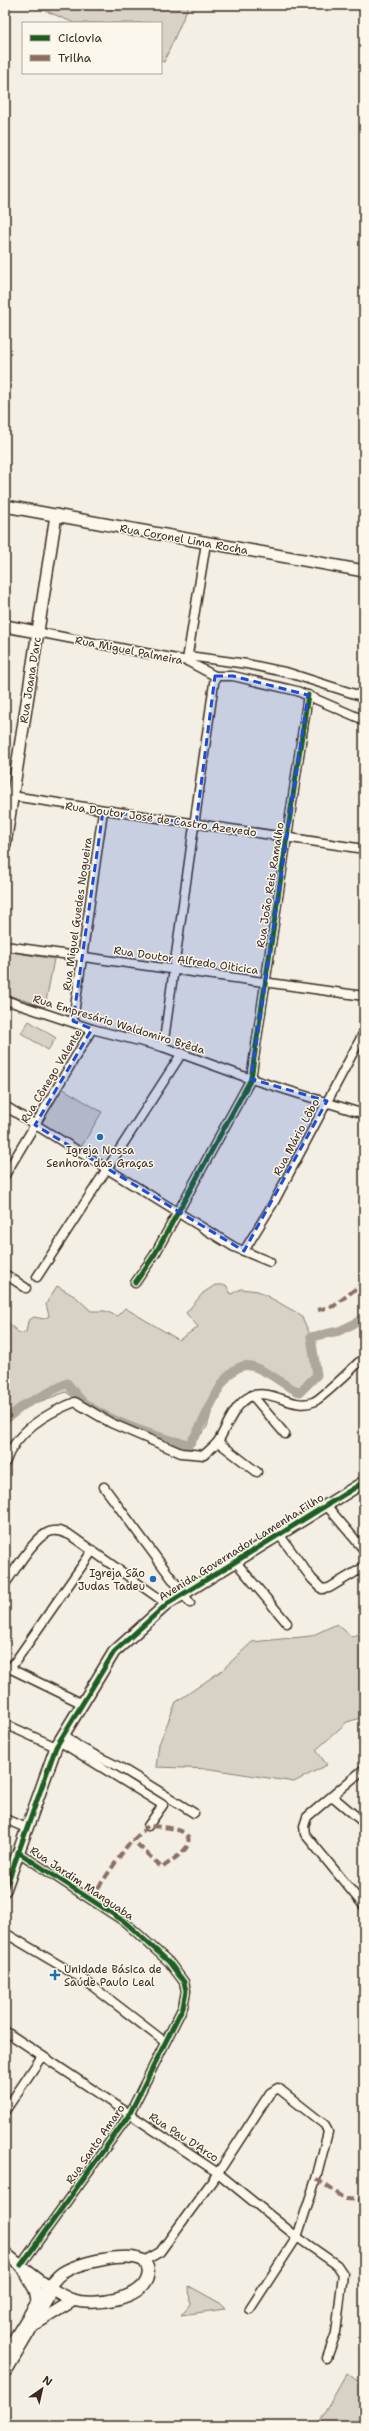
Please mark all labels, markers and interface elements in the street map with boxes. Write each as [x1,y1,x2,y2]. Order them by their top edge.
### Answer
legend [22,22,162,74]
text: Ciclovia [58,30,102,46]
text: Trilha [58,50,92,66]
street label: Rua Coronel Lima Rocha [119,521,249,558]
street label: Rua Miguel Palmeira [74,633,184,668]
street label: Rua Joana D'arc [16,635,45,724]
street label: Rua Doutor José de Castro Azevedo [64,799,258,840]
street label: Rua João Reis Ramalho [253,821,288,949]
street label: Rua Miguel Guedes Nogueira [59,836,96,992]
street label: Rua Doutor Alfredo Oiticica [113,943,259,978]
street label: Rua Empresário Waldomiro Brêda [31,991,207,1058]
street label: Rua Cônego Valente [17,1026,85,1126]
street label: Rua Mário Lôbo [270,1096,323,1178]
marker: Igreja Nossa Senhora das Graças [95,1132,105,1142]
place label: Igreja Nossa Senhora das Graças [46,1143,154,1171]
street label: Avenida Governador Lamenha Filho [156,1490,327,1605]
place label: Igreja São Judas Tadeu [78,1566,145,1594]
marker: Igreja São Judas Tadeu [148,1574,158,1584]
street label: Rua Jardim Manguaba [27,1843,137,1924]
place label: Unidade Básica de Saúde Paulo Leal [64,1962,162,1990]
marker: Unidade Básica de Saúde Paulo Leal [49,1969,61,1981]
street label: Rua Santo Amaro [62,2101,129,2187]
street label: Rua Pau D'Arco [146,2109,222,2166]
north arrow [22,2369,62,2409]
text: N [40,2372,55,2390]

